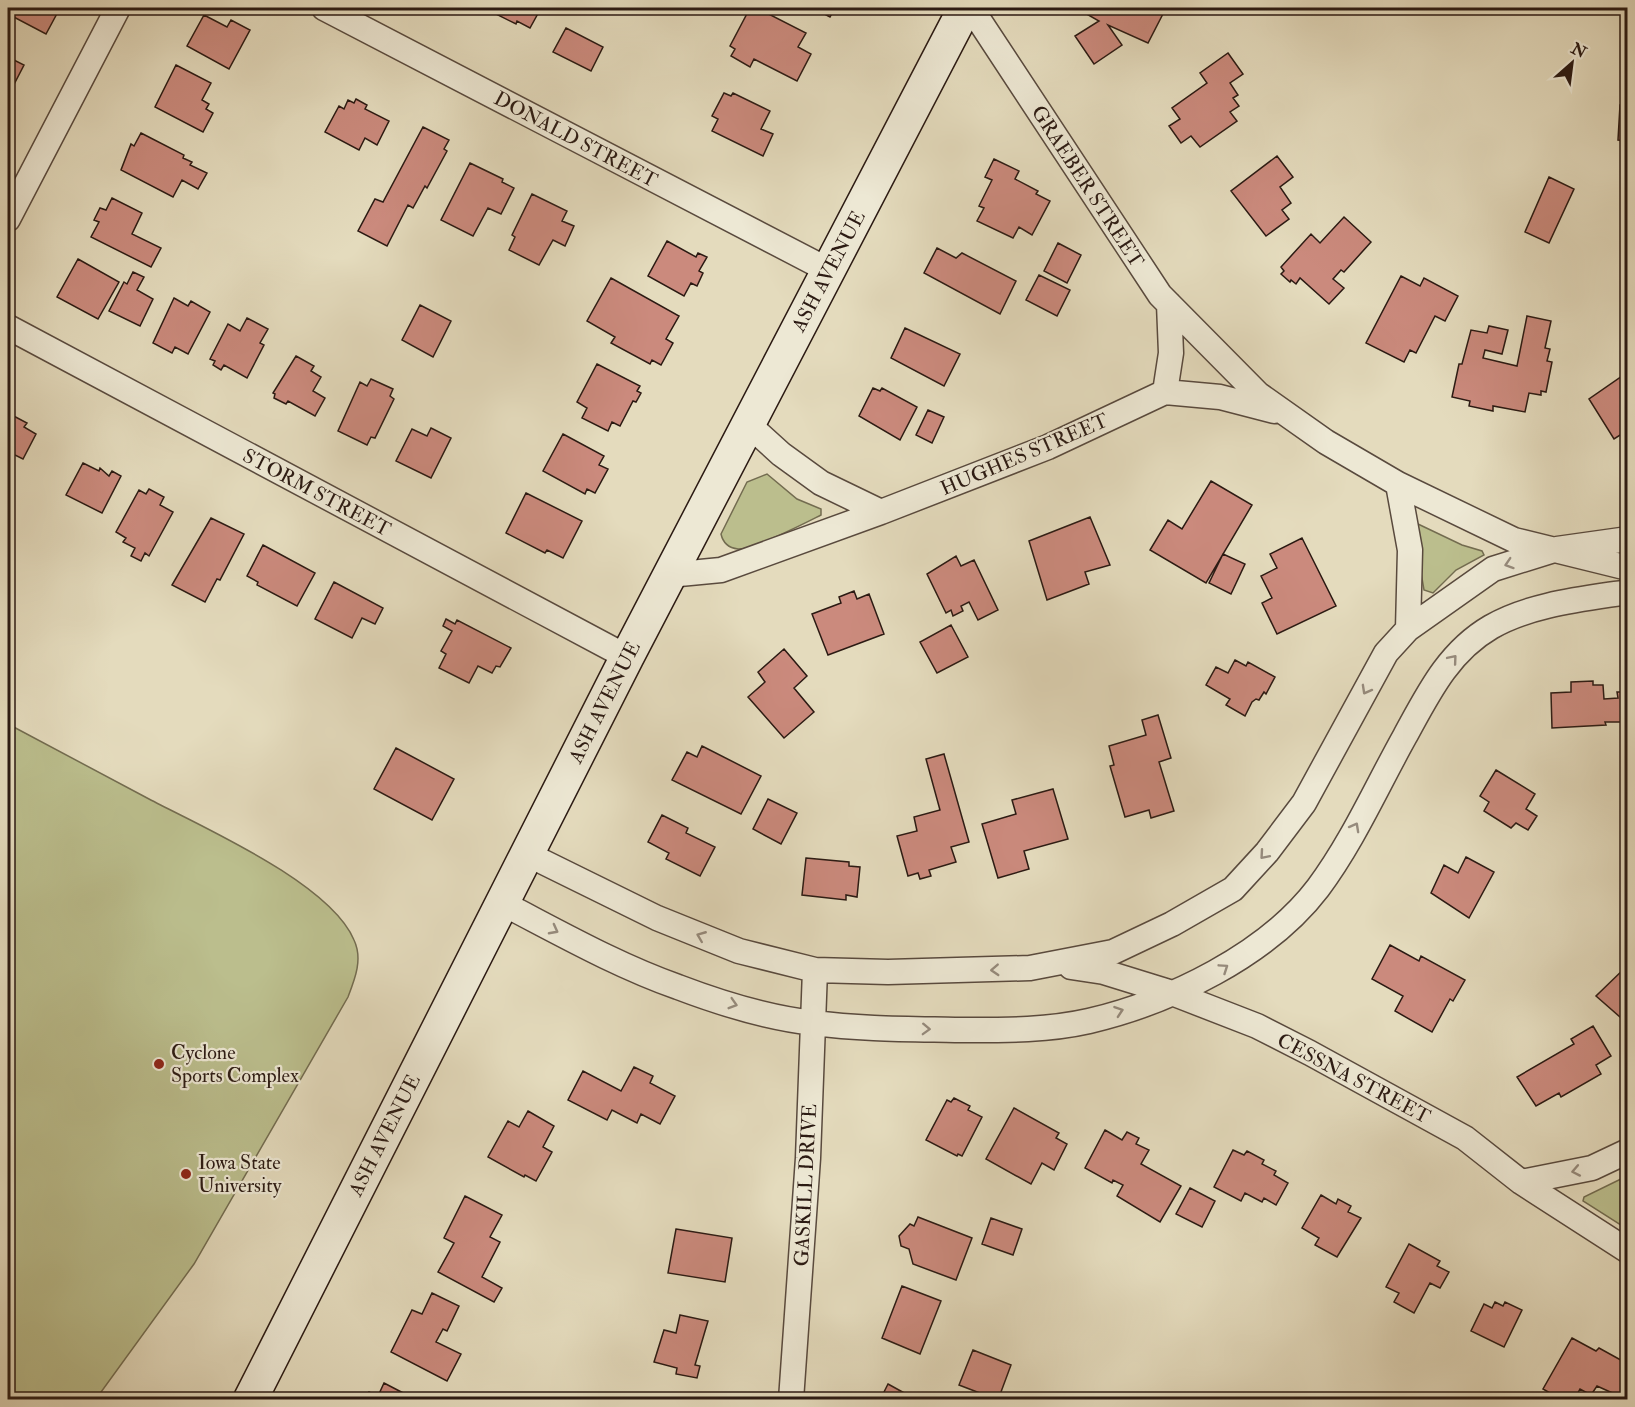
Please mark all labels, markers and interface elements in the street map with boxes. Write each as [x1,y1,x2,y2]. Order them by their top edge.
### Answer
north arrow [1542,33,1602,93]
text: N [1567,38,1590,63]
street label: DONALD STREET [490,86,662,193]
street label: GRAEBER STREET [1026,101,1149,272]
street label: ASH AVENUE [786,206,871,337]
street label: HUGHES STREET [937,408,1112,501]
street label: STORM STREET [239,443,395,542]
one-way arrow [1504,557,1515,569]
street label: ASH AVENUE [563,637,646,768]
one-way arrow [1445,655,1456,666]
one-way arrow [1362,684,1373,694]
one-way arrow [1348,823,1359,833]
one-way arrow [1260,848,1271,859]
one-way arrow [547,923,558,934]
one-way arrow [696,931,707,943]
one-way arrow [991,963,1000,976]
one-way arrow [1218,964,1229,975]
one-way arrow [727,997,738,1009]
one-way arrow [1113,1006,1124,1018]
one-way arrow [921,1023,930,1035]
street label: CESSNA STREET [1273,1028,1435,1129]
place label: Cyclone Sports Complex [171,1040,299,1089]
marker: Cyclone Sports Complex [152,1057,166,1071]
street label: ASH AVENUE [343,1070,426,1201]
street label: GASKILL DRIVE [789,1103,822,1267]
place label: Iowa State University [198,1150,283,1198]
one-way arrow [1571,1165,1581,1177]
marker: Iowa State University [179,1167,193,1181]

